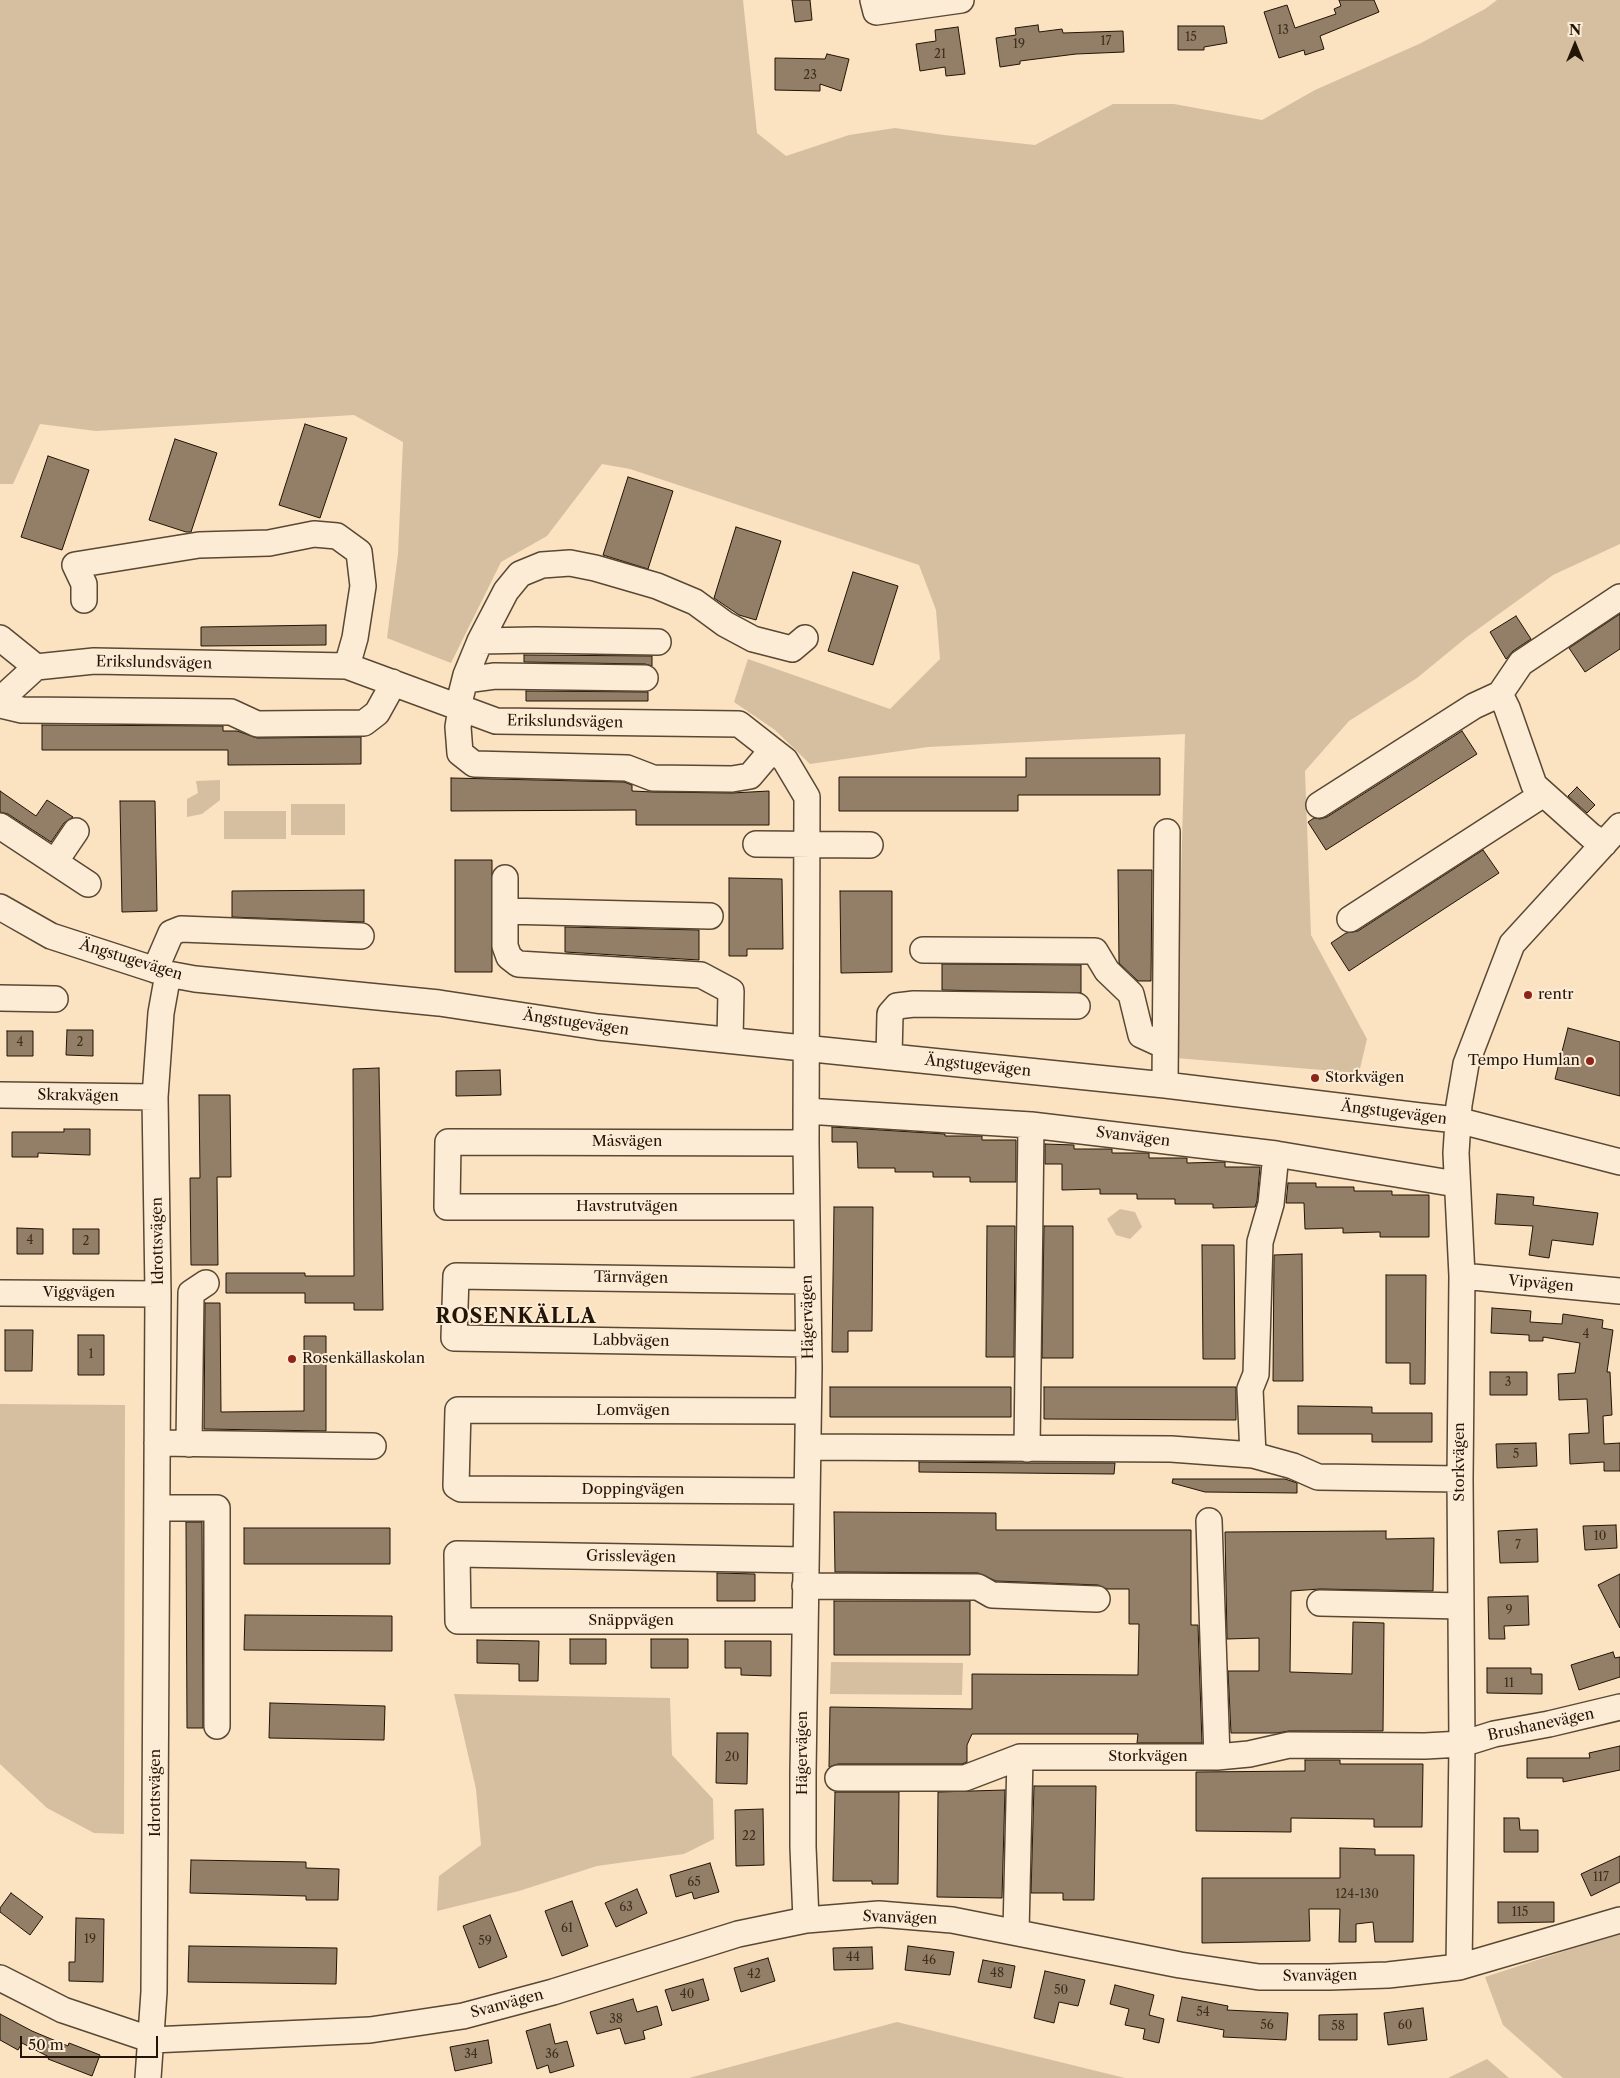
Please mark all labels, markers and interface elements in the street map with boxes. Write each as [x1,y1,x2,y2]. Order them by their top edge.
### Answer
north arrow [1550,20,1600,70]
text: N [1569,21,1581,39]
house number: 13 [1277,24,1289,38]
house number: 15 [1185,31,1197,45]
house number: 17 [1101,35,1111,49]
house number: 19 [1013,38,1025,52]
house number: 21 [934,48,946,62]
house number: 23 [803,69,817,83]
street label: Erikslundsvägen [96,653,212,673]
street label: Erikslundsvägen [507,712,623,732]
street label: Ängstugevägen [77,936,185,984]
place label: rentr [1538,986,1574,1004]
marker: rentr [1522,989,1534,1001]
street label: Ängstugevägen [522,1007,630,1039]
house number: 4 [17,1036,23,1050]
house number: 2 [77,1036,83,1050]
street label: Ängstugevägen [924,1051,1032,1081]
place label: Tempo Humlan [1468,1052,1580,1070]
marker: Tempo Humlan [1584,1055,1596,1067]
place label: Storkvägen [1325,1069,1404,1087]
marker: Storkvägen [1309,1072,1321,1084]
street label: Skrakvägen [37,1086,119,1106]
street label: Ängstugevägen [1340,1098,1448,1128]
street label: Svanvägen [1095,1124,1171,1150]
street label: Måsvägen [592,1133,662,1151]
street label: Idrottsvägen [148,1197,168,1285]
street label: Havstrutvägen [576,1198,678,1216]
house number: 4 [27,1234,33,1248]
house number: 2 [83,1235,89,1249]
street label: Tärnvägen [594,1268,668,1288]
street label: Vipvägen [1508,1272,1574,1296]
street label: Hägervägen [798,1275,818,1359]
street label: Viggvägen [43,1284,115,1302]
district label: ROSENKÄLLA [434,1305,598,1329]
house number: 4 [1583,1328,1589,1342]
street label: Labbvägen [592,1331,670,1351]
house number: 1 [88,1348,94,1362]
place label: Rosenkällaskolan [302,1350,425,1368]
marker: Rosenkällaskolan [286,1353,298,1365]
house number: 3 [1505,1376,1511,1390]
street label: Lomvägen [596,1402,670,1420]
street label: Storkvägen [1451,1422,1469,1502]
house number: 5 [1513,1448,1519,1462]
street label: Doppingvägen [582,1481,684,1499]
house number: 10 [1594,1530,1606,1544]
house number: 7 [1515,1539,1521,1553]
street label: Grisslevägen [586,1547,676,1567]
house number: 9 [1505,1604,1513,1618]
street label: Snäppvägen [588,1612,674,1630]
house number: 11 [1504,1677,1514,1691]
street label: Brushanevägen [1486,1705,1596,1745]
street label: Hägervägen [794,1711,812,1795]
street label: Storkvägen [1108,1748,1188,1766]
street label: Idrottsvägen [147,1749,165,1837]
house number: 20 [725,1751,739,1765]
house number: 22 [742,1830,756,1844]
house number: 117 [1593,1871,1609,1885]
house number: 65 [687,1876,701,1890]
house number: 124-130 [1335,1888,1379,1902]
house number: 63 [619,1901,633,1915]
house number: 115 [1512,1906,1528,1920]
street label: Svanvägen [862,1908,938,1928]
house number: 61 [561,1922,573,1936]
house number: 19 [84,1933,96,1947]
house number: 59 [478,1935,492,1949]
house number: 44 [846,1951,860,1965]
house number: 46 [922,1954,936,1968]
street label: Svanvägen [1282,1966,1358,1986]
house number: 48 [990,1967,1004,1981]
house number: 42 [747,1968,761,1982]
house number: 50 [1054,1984,1068,1998]
street label: Svanvägen [469,1986,545,2022]
house number: 40 [680,1988,694,2002]
house number: 54 [1196,2006,1210,2020]
house number: 38 [609,2013,623,2027]
house number: 56 [1260,2019,1274,2033]
house number: 60 [1398,2019,1412,2033]
house number: 58 [1331,2020,1345,2034]
scale bar [22,2026,160,2058]
text: 50 m [28,2035,64,2054]
house number: 34 [464,2048,478,2062]
house number: 36 [545,2048,559,2062]

